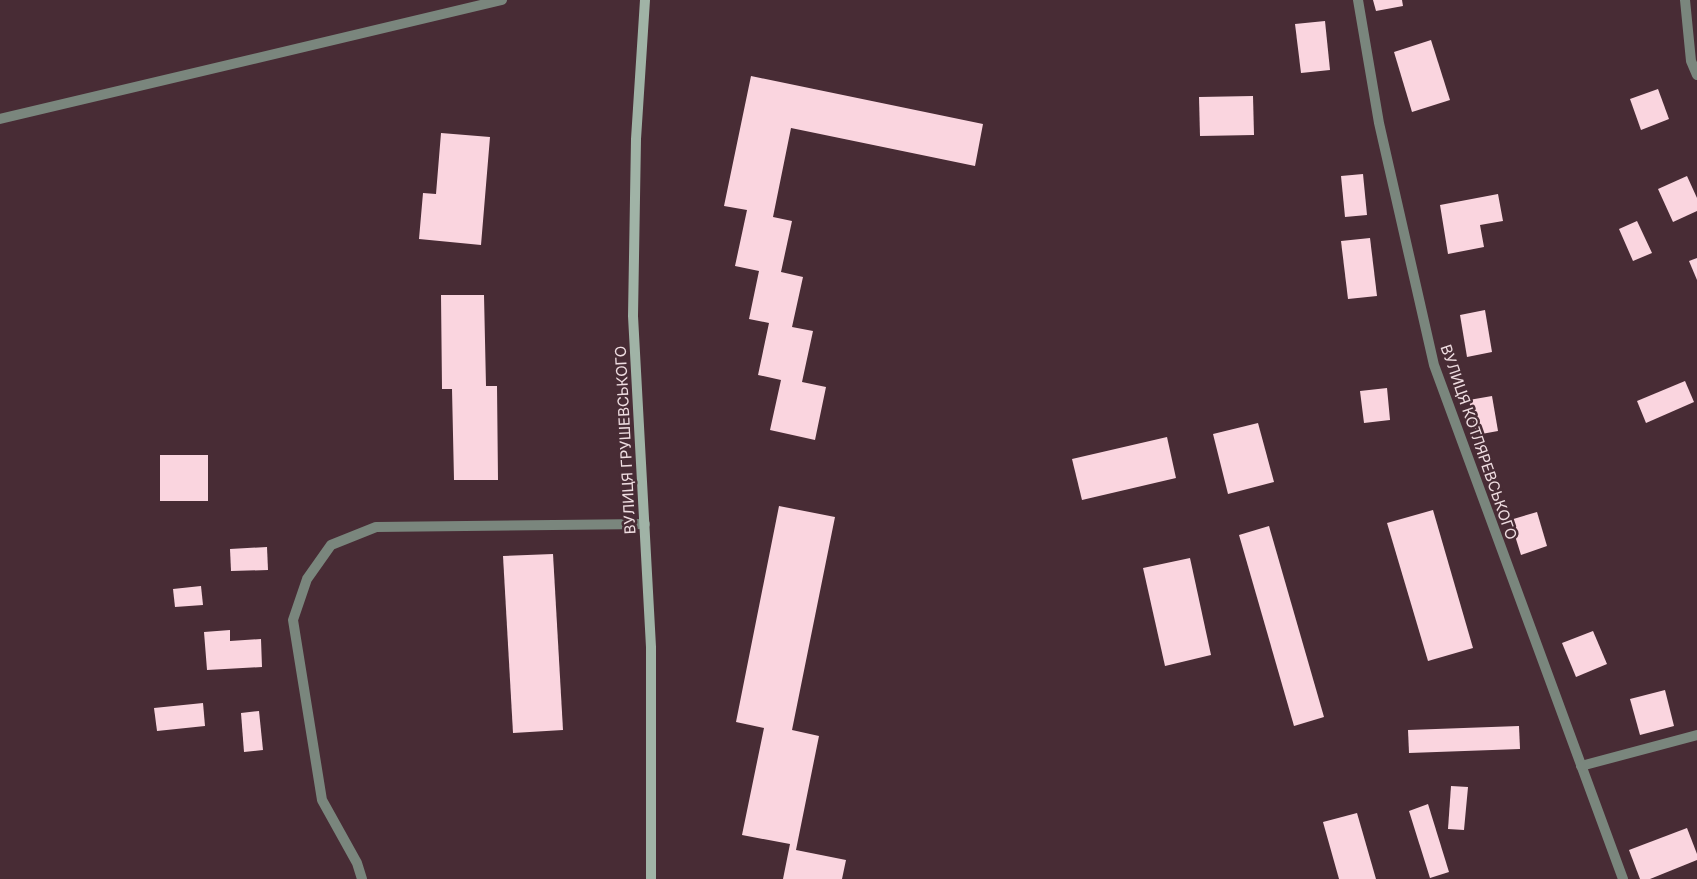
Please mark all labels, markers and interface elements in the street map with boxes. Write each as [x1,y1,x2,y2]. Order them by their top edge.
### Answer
street label: ВУЛИЦЯ КОТЛЯРЕВСЬКОГО [1437,342,1521,542]
street label: ВУЛИЦЯ ГРУШЕВСЬКОГО [611,345,639,535]

